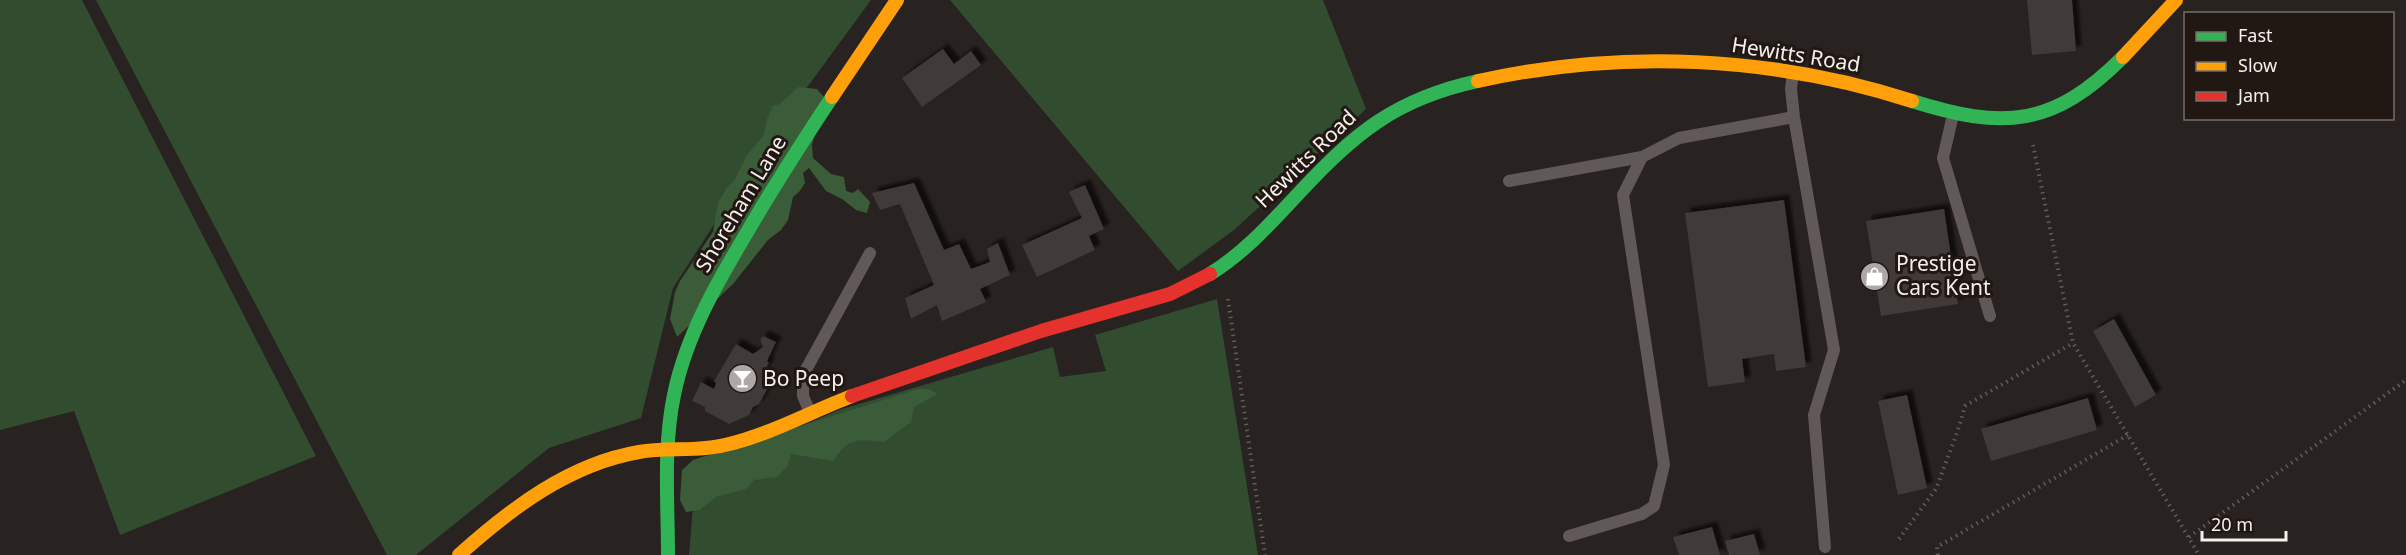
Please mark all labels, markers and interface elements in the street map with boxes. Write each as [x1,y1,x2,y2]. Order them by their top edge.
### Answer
legend [2184,12,2394,120]
text: Fast [2238,23,2273,47]
street label: Hewitts Road [1730,30,1863,78]
text: Slow [2238,53,2277,77]
text: Jam [2236,83,2270,107]
street label: Hewitts Road [1249,103,1362,214]
street label: Shoreham Lane [688,130,792,277]
place label: Prestige Cars Kent [1896,249,1991,301]
shop icon: Prestige Cars Kent [1859,260,1891,292]
bar icon: Bo Peep [726,363,758,395]
place label: Bo Peep [763,364,844,392]
scale bar [2202,504,2286,542]
text: 20 m [2211,512,2253,536]

